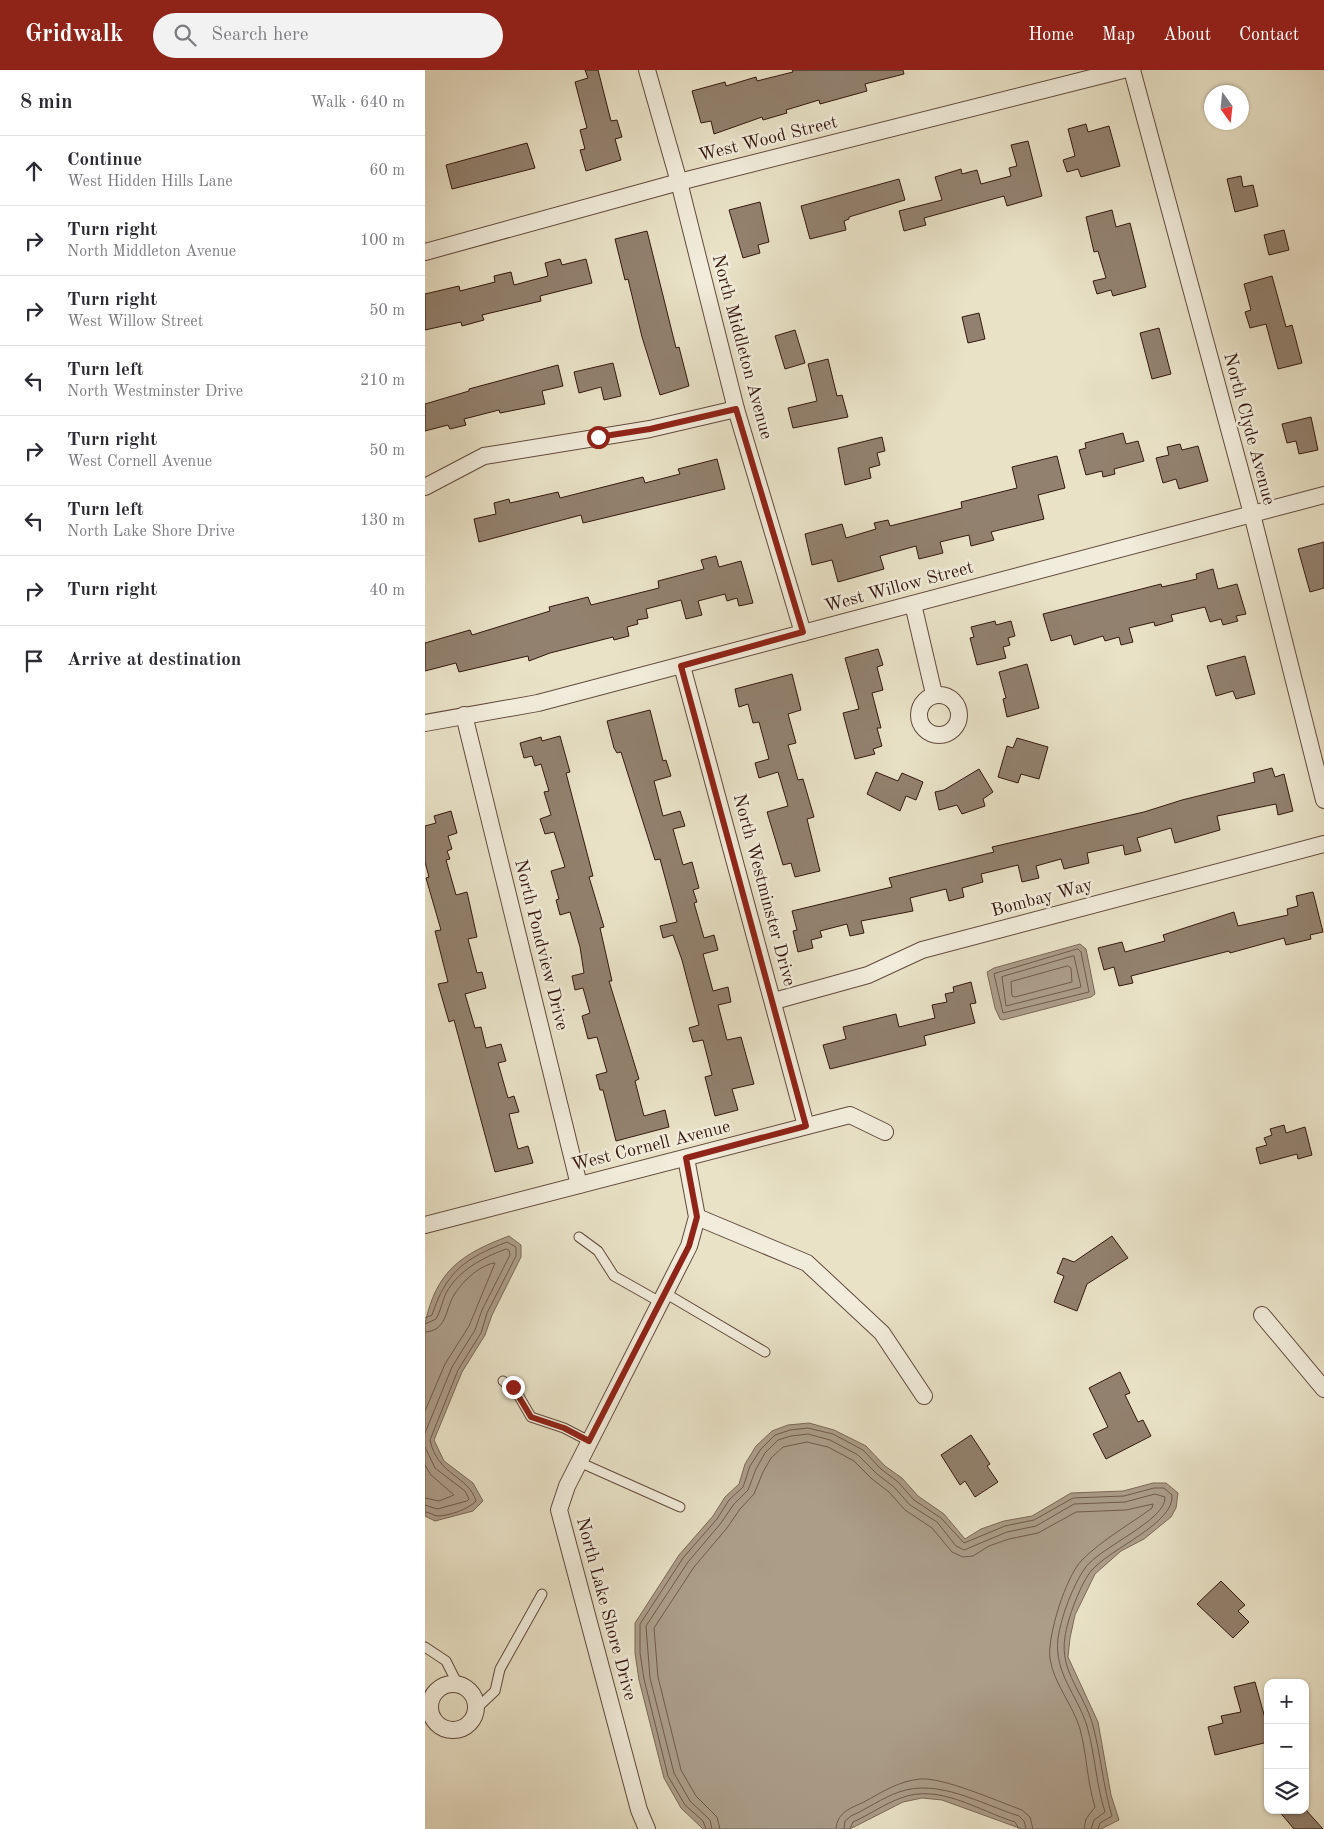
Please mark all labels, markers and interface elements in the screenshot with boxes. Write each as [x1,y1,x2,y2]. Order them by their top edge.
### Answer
search box [153,13,503,58]
icon: search [171,21,199,49]
text: Gridwalk [25,23,123,47]
text: Search here [211,26,309,45]
text: Home [1028,26,1074,44]
text: Map [1102,26,1135,44]
text: About [1163,26,1211,44]
text: Contact [1239,26,1299,44]
north arrow [1204,85,1249,130]
text: 8 min [20,92,73,113]
text: Walk · 640 m [310,95,405,111]
street label: West Wood Street [697,113,839,165]
text: Continue [67,151,142,170]
icon: ahead [20,157,48,185]
text: 60 m [369,163,405,179]
text: West Hidden Hills Lane [67,174,233,190]
text: Turn right [67,221,157,240]
icon: right [20,227,48,255]
text: 100 m [360,233,405,249]
text: North Middleton Avenue [67,244,236,260]
street label: North Middleton Avenue [709,253,775,441]
text: Turn right [67,291,157,310]
icon: right [20,297,48,325]
text: 50 m [369,303,405,319]
text: West Willow Street [67,314,203,330]
street label: North Clyde Avenue [1220,351,1278,507]
text: Turn left [67,361,144,380]
icon: left [20,367,48,395]
text: 210 m [360,373,405,389]
text: North Westminster Drive [67,384,243,400]
route start [587,426,610,449]
text: Turn right [67,431,157,450]
icon: right [20,437,48,465]
text: 50 m [369,443,405,459]
text: West Cornell Avenue [67,454,212,470]
text: Turn left [67,501,144,520]
icon: left [20,507,48,535]
text: 130 m [360,513,405,529]
text: North Lake Shore Drive [67,524,235,540]
street label: West Willow Street [823,558,975,616]
icon: right [20,577,48,605]
text: Turn right [67,581,157,600]
text: 40 m [369,583,405,599]
icon: arrive [20,647,48,675]
text: Arrive at destination [67,651,241,670]
street label: North Westminster Drive [730,792,798,988]
street label: North Pondview Drive [511,858,571,1032]
street label: Bombay Way [989,876,1095,920]
street label: West Cornell Avenue [570,1118,732,1174]
route end [502,1376,525,1399]
street label: North Lake Shore Drive [573,1516,639,1702]
map controls [1264,1679,1309,1814]
button: + [1264,1679,1309,1724]
button: − [1264,1724,1309,1769]
button: layers [1264,1769,1309,1814]

